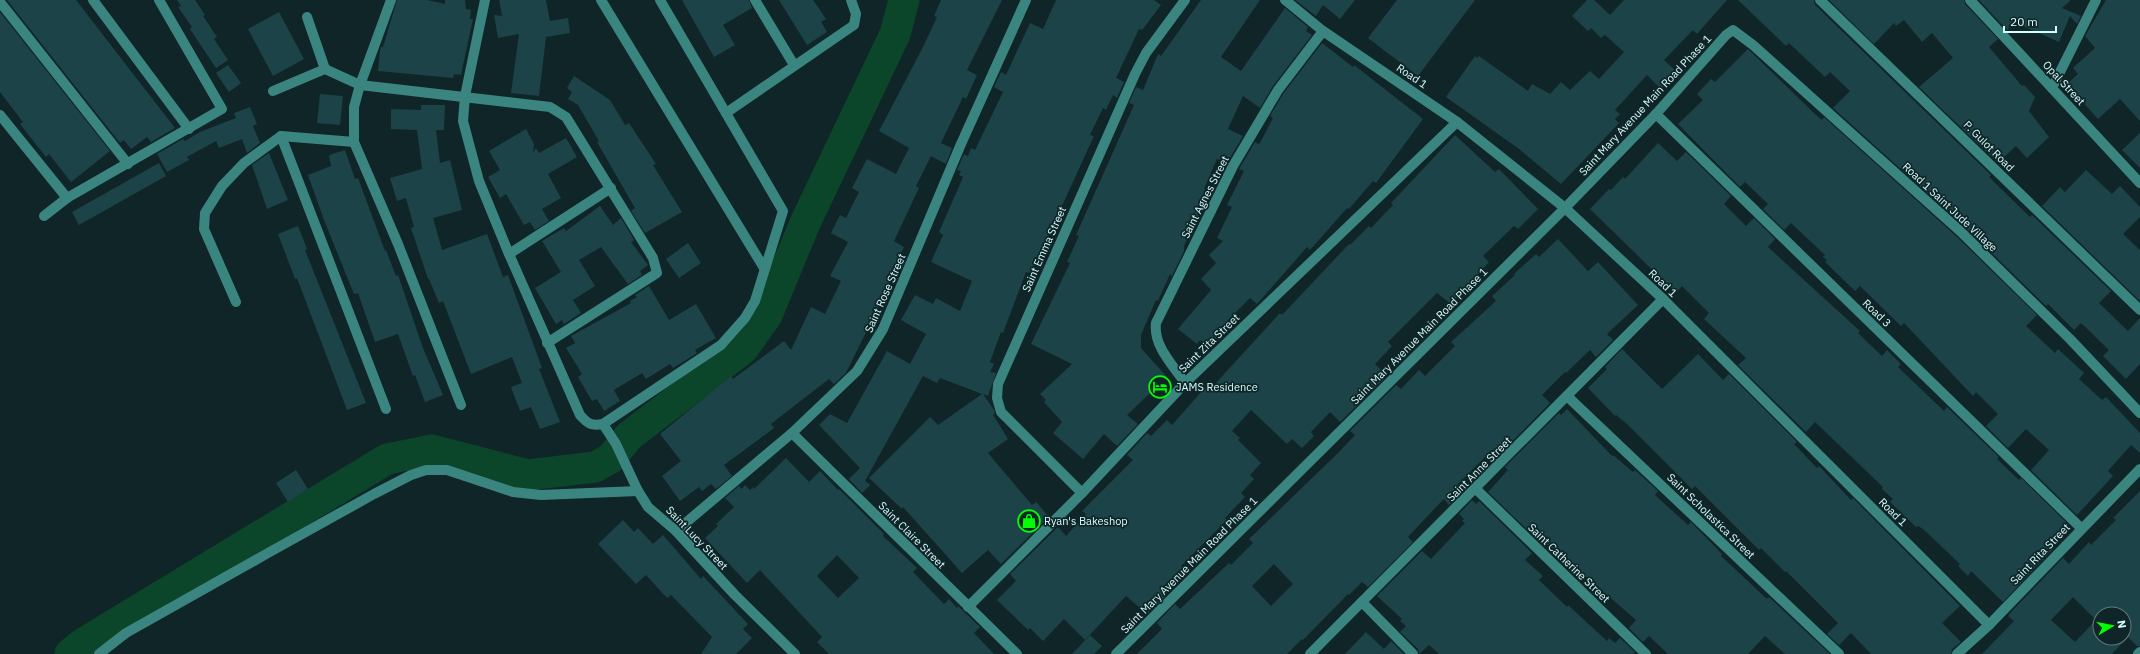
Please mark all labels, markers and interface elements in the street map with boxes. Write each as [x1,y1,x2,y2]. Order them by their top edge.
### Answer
scale bar [2004,8,2056,34]
text: 20 m [2010,14,2038,29]
street label: Saint Mary Avenue Main Road Phase 1 [1576,31,1714,178]
street label: Opal Street [2040,58,2088,108]
street label: Road 1 [1394,61,1431,92]
street label: P. Gulot Road [1961,118,2017,174]
street label: Saint Agnes Street [1178,153,1232,241]
street label: Road 1 Saint Jude Village [1900,159,2000,255]
street label: Saint Emma Street [1019,204,1069,294]
street label: Saint Rose Street [861,251,909,335]
street label: Saint Mary Avenue Main Road Phase 1 [1348,264,1491,407]
street label: Road 1 [1646,266,1681,300]
street label: Road 3 [1860,296,1894,330]
street label: Saint Zita Street [1176,310,1243,376]
hotel icon: JAMS Residence [1147,374,1173,400]
place label: JAMS Residence [1176,380,1258,394]
street label: Saint Anne Street [1444,434,1514,504]
street label: Saint Scholastica Street [1664,470,1758,562]
street label: Saint Mary Avenue Main Road Phase 1 [1118,493,1261,636]
street label: Road 1 [1876,495,1910,529]
street label: Saint Claire Street [876,499,948,571]
street label: Saint Lucy Street [663,503,731,573]
shop icon: Ryan's Bakeshop [1016,508,1042,534]
place label: Ryan's Bakeshop [1044,514,1128,528]
street label: Saint Catherine Street [1525,520,1613,606]
street label: Saint Rita Street [2007,520,2073,588]
north arrow [2092,606,2132,646]
text: N [2114,619,2129,629]

